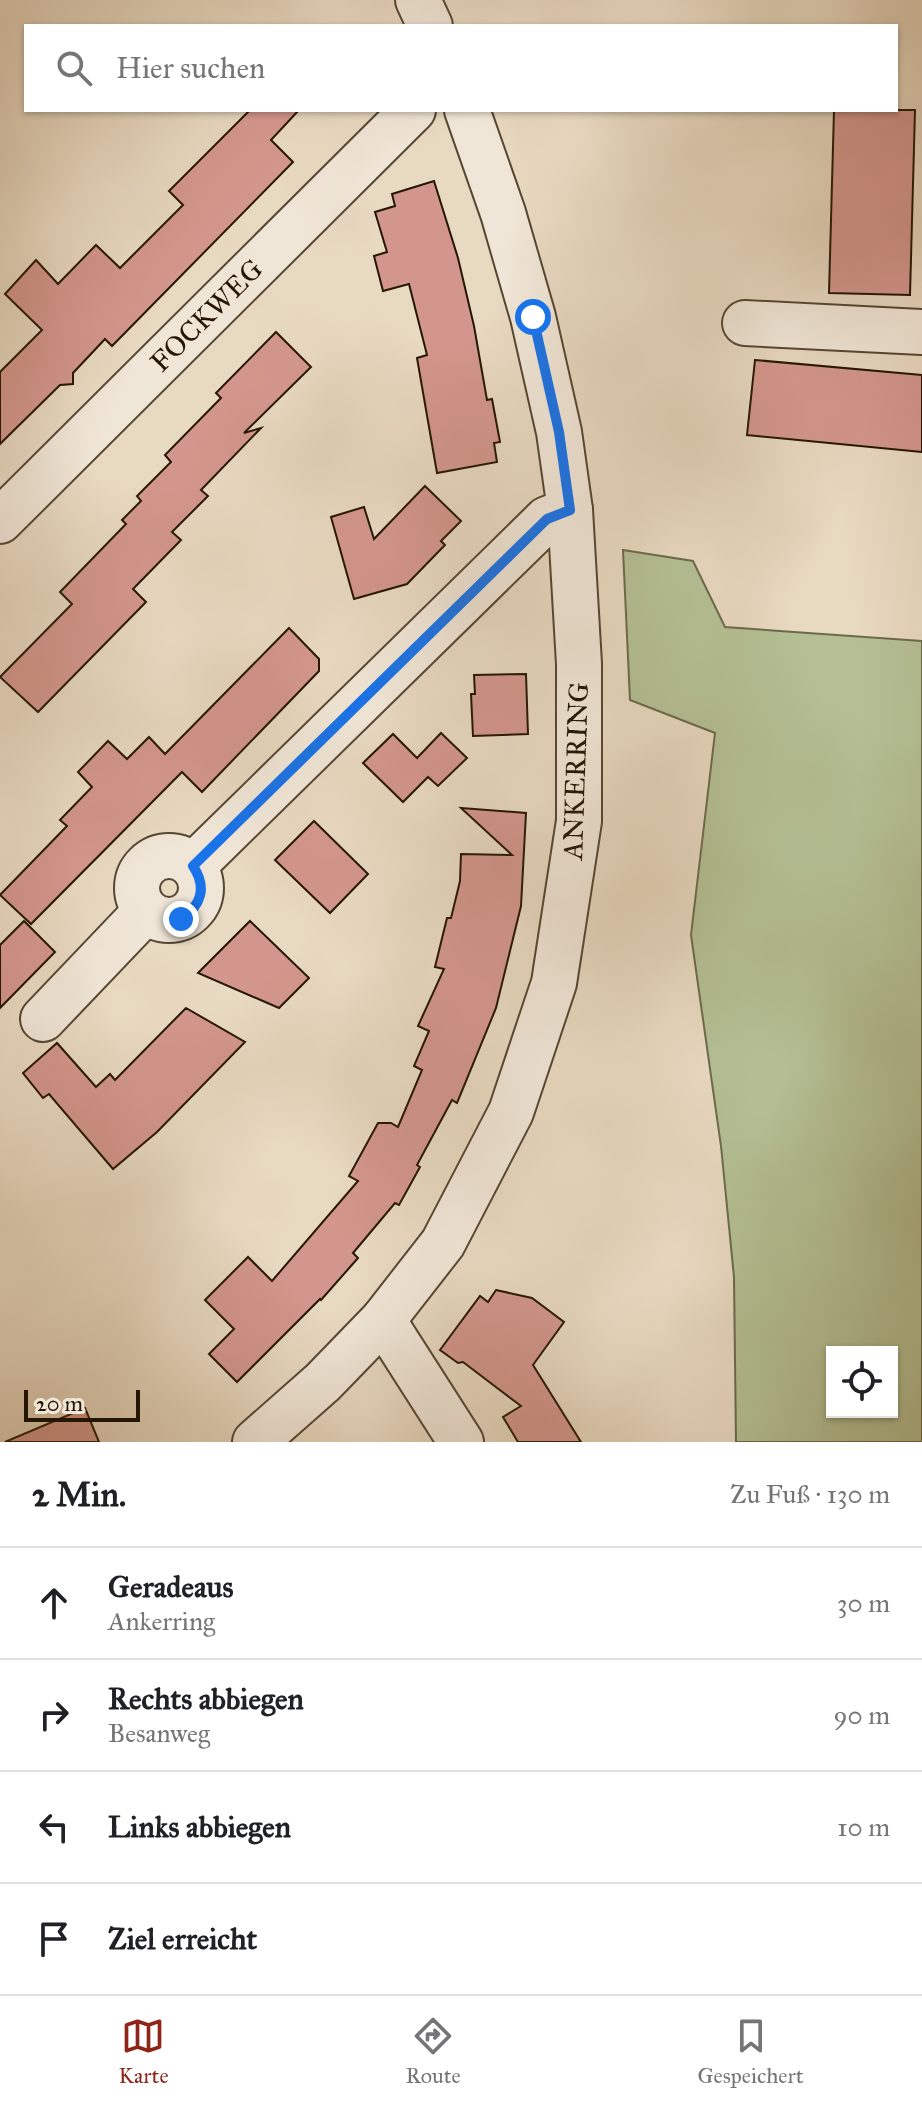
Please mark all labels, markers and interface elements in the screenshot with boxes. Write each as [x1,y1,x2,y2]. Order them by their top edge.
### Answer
search box [24,24,898,112]
icon: search [52,46,96,90]
text: Hier suchen [116,50,265,86]
street label: FOCKWEG [143,252,270,379]
route start [515,299,551,335]
street label: ANKERRING [555,682,596,861]
route end [163,901,199,937]
map controls [826,1346,898,1418]
button: locate [826,1346,898,1418]
scale bar [24,1386,140,1422]
text: 20 m [36,1390,83,1417]
text: 2 Min. [32,1474,126,1515]
text: Zu Fuß · 130 m [730,1478,890,1510]
text: Geradeaus [108,1569,234,1605]
icon: ahead [32,1581,76,1625]
text: 30 m [837,1587,890,1619]
text: Ankerring [108,1605,215,1637]
text: Rechts abbiegen [108,1681,304,1717]
icon: right [32,1693,76,1737]
text: 90 m [833,1699,890,1731]
text: Besanweg [108,1717,210,1749]
icon: left [32,1805,76,1849]
text: Links abbiegen [108,1809,291,1845]
text: 10 m [837,1811,890,1843]
icon: arrive [32,1917,76,1961]
text: Ziel erreicht [108,1921,257,1957]
tab: Karte [118,2014,169,2089]
tab: Route [405,2014,461,2089]
tab: Gespeichert [698,2014,804,2089]

